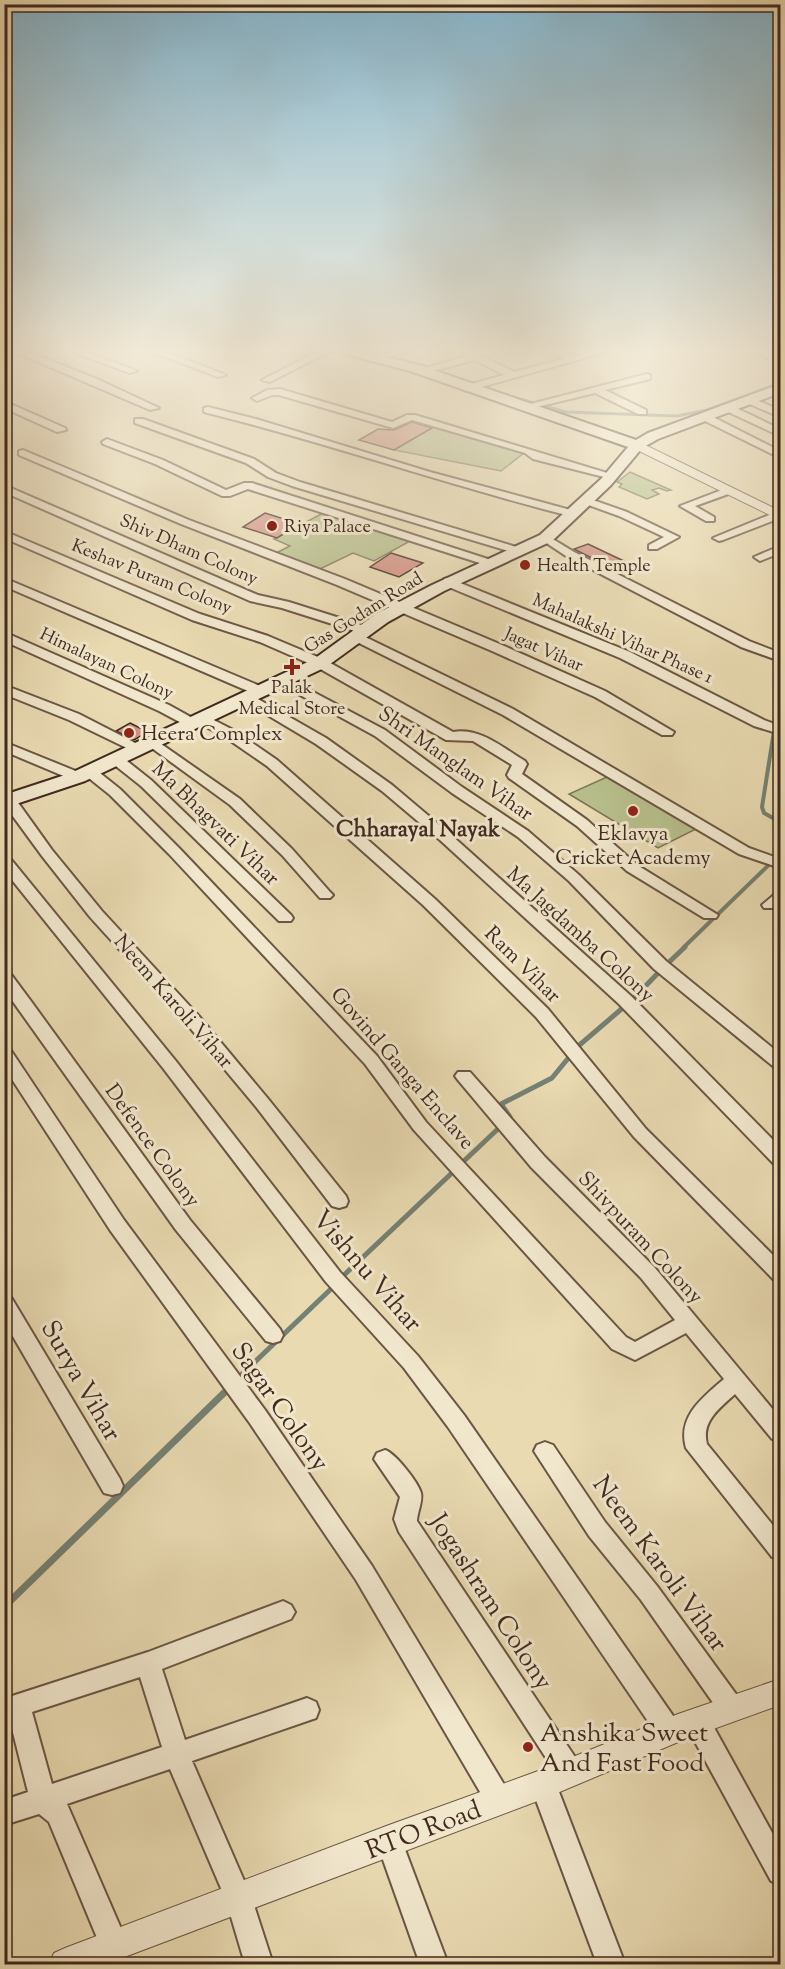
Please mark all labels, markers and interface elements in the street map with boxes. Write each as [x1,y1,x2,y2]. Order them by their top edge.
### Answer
street label: Shiv Dham Colony [115,509,262,593]
place label: Riya Palace [284,515,371,541]
marker: Riya Palace [265,519,279,533]
street label: Keshav Puram Colony [67,534,235,622]
place label: Health Temple [537,554,651,580]
marker: Health Temple [518,558,532,572]
street label: Gas Godam Road [299,567,429,661]
street label: Mahalakshi Vihar Phase 1 [528,588,717,691]
street label: Jagat Vihar [499,621,587,680]
street label: Himalayan Colony [35,622,177,707]
marker: Palak Medical Store [285,660,299,674]
place label: Palak Medical Store [238,676,346,723]
street label: Shri Manglam Vihar [371,700,539,829]
place label: Heera Complex [141,720,282,750]
marker: Heera Complex [122,726,136,740]
street label: Ma Bhagvati Vihar [144,755,285,894]
marker: Eklavya Cricket Academy [626,804,640,818]
district label: Chharayal Nayak [336,815,500,847]
place label: Eklavya Cricket Academy [555,820,711,874]
street label: Ma Jagdamba Colony [499,861,661,1011]
street label: Ram Vihar [476,920,567,1011]
street label: Neem Karoli Vihar [106,929,239,1076]
street label: Govind Ganga Enclave [322,981,481,1157]
street label: Defence Colony [96,1078,207,1215]
street label: Shivpuram Colony [570,1165,710,1312]
street label: Vishnu Vihar [302,1202,430,1341]
street label: Surya Vihar [30,1314,130,1449]
street label: Sagar Colony [221,1335,337,1479]
street label: Neem Karoli Vihar [582,1469,736,1660]
street label: Jogashram Colony [418,1505,561,1698]
place label: Anshika Sweet And Fast Food [540,1716,708,1783]
marker: Anshika Sweet And Fast Food [521,1740,535,1754]
street label: RTO Road [361,1792,487,1870]

